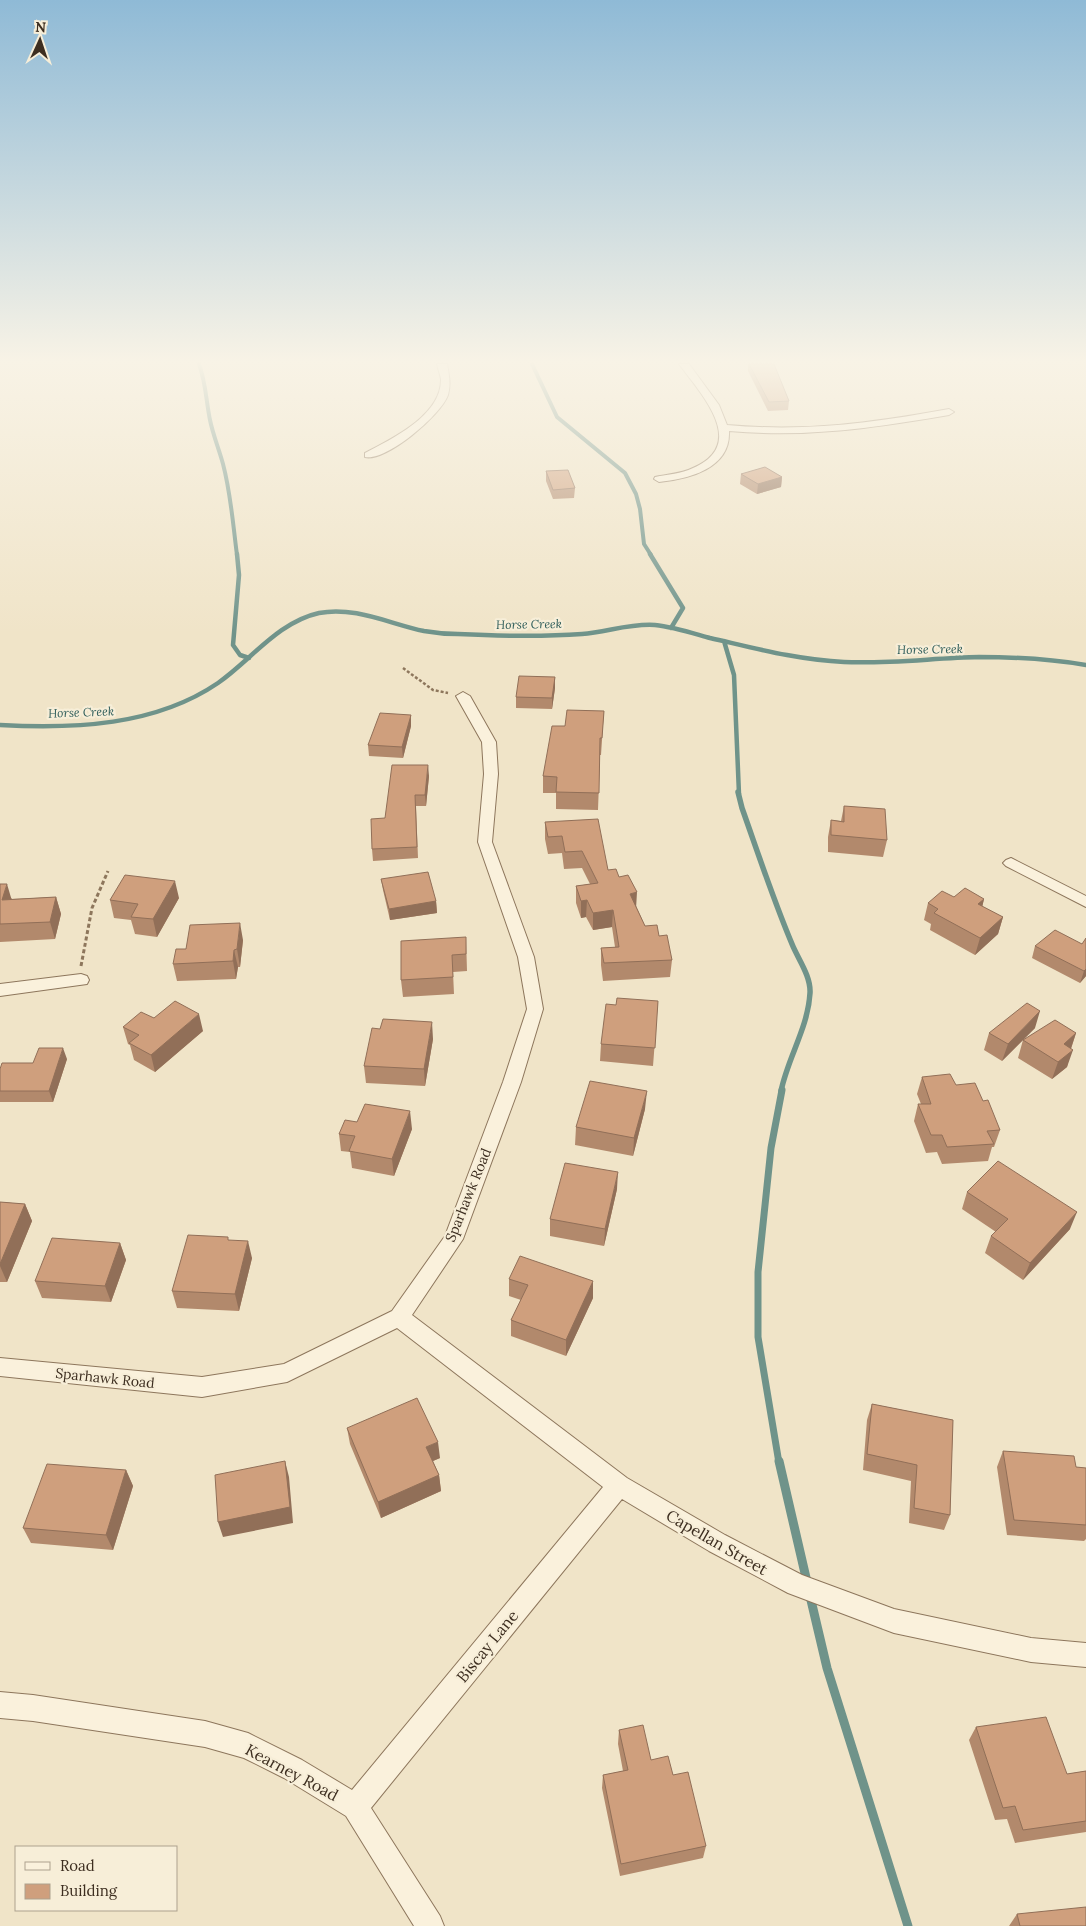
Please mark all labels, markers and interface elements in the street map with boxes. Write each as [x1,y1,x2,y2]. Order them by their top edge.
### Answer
north arrow [15,15,65,65]
text: N [35,18,47,36]
water label: Horse Creek [496,616,562,632]
water label: Horse Creek [897,641,963,657]
water label: Horse Creek [48,703,114,721]
street label: Sparhawk Road [441,1145,495,1245]
street label: Sparhawk Road [54,1364,156,1392]
street label: Capellan Street [663,1505,772,1580]
street label: Biscay Lane [452,1606,522,1686]
street label: Kearney Road [242,1739,342,1805]
legend [15,1846,178,1911]
text: Road [60,1856,95,1875]
text: Building [60,1881,118,1900]

